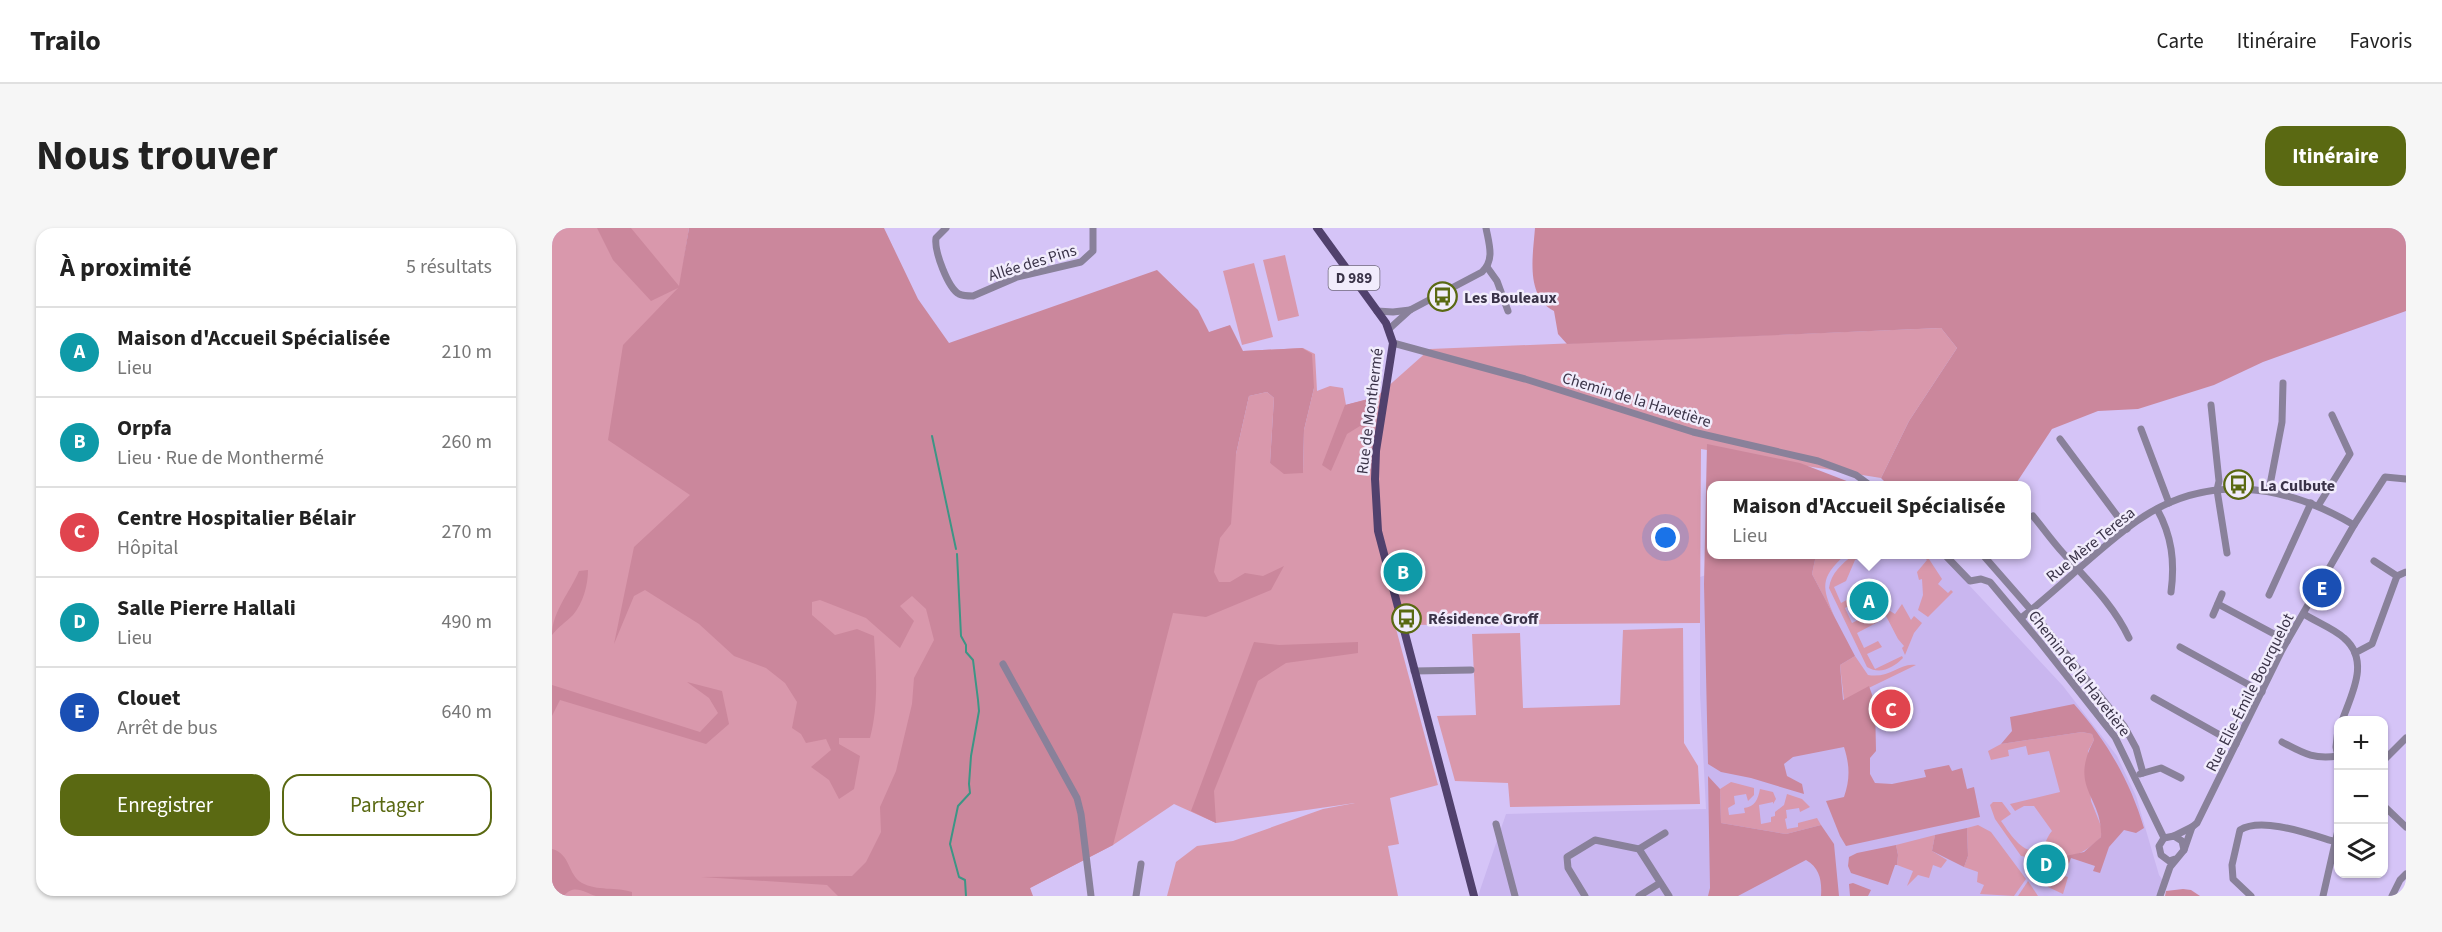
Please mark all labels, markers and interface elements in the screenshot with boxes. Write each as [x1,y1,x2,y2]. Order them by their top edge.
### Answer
text: Trailo [30,21,101,61]
text: Carte [2157,26,2204,56]
text: Itinéraire [2237,26,2316,56]
text: Favoris [2349,26,2412,56]
text: Nous trouver [36,126,278,186]
button: Itinéraire [2265,126,2406,186]
street label: Allée des Pins [986,239,1079,287]
text: À proximité [60,249,192,286]
text: 5 résultats [406,253,492,281]
road number: D 989 [1328,266,1380,290]
bus stop icon: Les Bouleaux [1427,281,1459,313]
place label: Les Bouleaux [1464,287,1557,309]
text: Maison d'Accueil Spécialisée [117,322,390,354]
text: A [74,338,85,366]
text: 210 m [442,338,492,366]
street label: Rue de Monthermé [1351,347,1389,475]
text: Lieu [117,354,152,382]
street label: Chemin de la Havetière [1560,367,1714,433]
text: Orpfa [117,412,172,444]
text: B [73,428,86,456]
text: 260 m [442,428,492,456]
text: Lieu · Rue de Monthermé [117,444,324,472]
bus stop icon: La Culbute [2223,469,2255,501]
place label: La Culbute [2260,475,2335,497]
popup [1707,481,2031,559]
text: Maison d'Accueil Spécialisée [1732,490,2006,522]
text: Centre Hospitalier Bélair [117,502,356,534]
street label: Rue Mère Teresa [2042,502,2140,587]
text: C [74,518,85,546]
text: 270 m [442,518,492,546]
text: Lieu [1732,522,1768,550]
your location [1651,523,1680,552]
text: Hôpital [117,534,178,562]
pin: B [1384,550,1422,594]
pin: E [2302,566,2342,610]
pin: A [1850,578,1888,623]
text: Salle Pierre Hallali [117,592,296,624]
bus stop icon: Résidence Groff [1391,602,1423,634]
street label: Chemin de la Havetière [2023,606,2136,741]
text: D [73,608,86,636]
text: 490 m [442,608,492,636]
place label: Résidence Groff [1428,608,1540,630]
street label: Rue Elie-Émile Bourquelot [2200,609,2300,775]
text: Lieu [117,624,152,652]
text: Clouet [117,682,180,714]
pin: C [1872,686,1910,732]
text: E [74,698,85,726]
text: 640 m [442,698,492,726]
text: Arrêt de bus [117,714,217,742]
map controls [2334,716,2388,878]
button: + [2334,716,2388,770]
button: − [2334,770,2388,824]
button: Enregistrer [60,774,270,836]
button: Partager [282,774,492,836]
button: layers [2334,824,2388,878]
pin: D [2026,842,2066,886]

